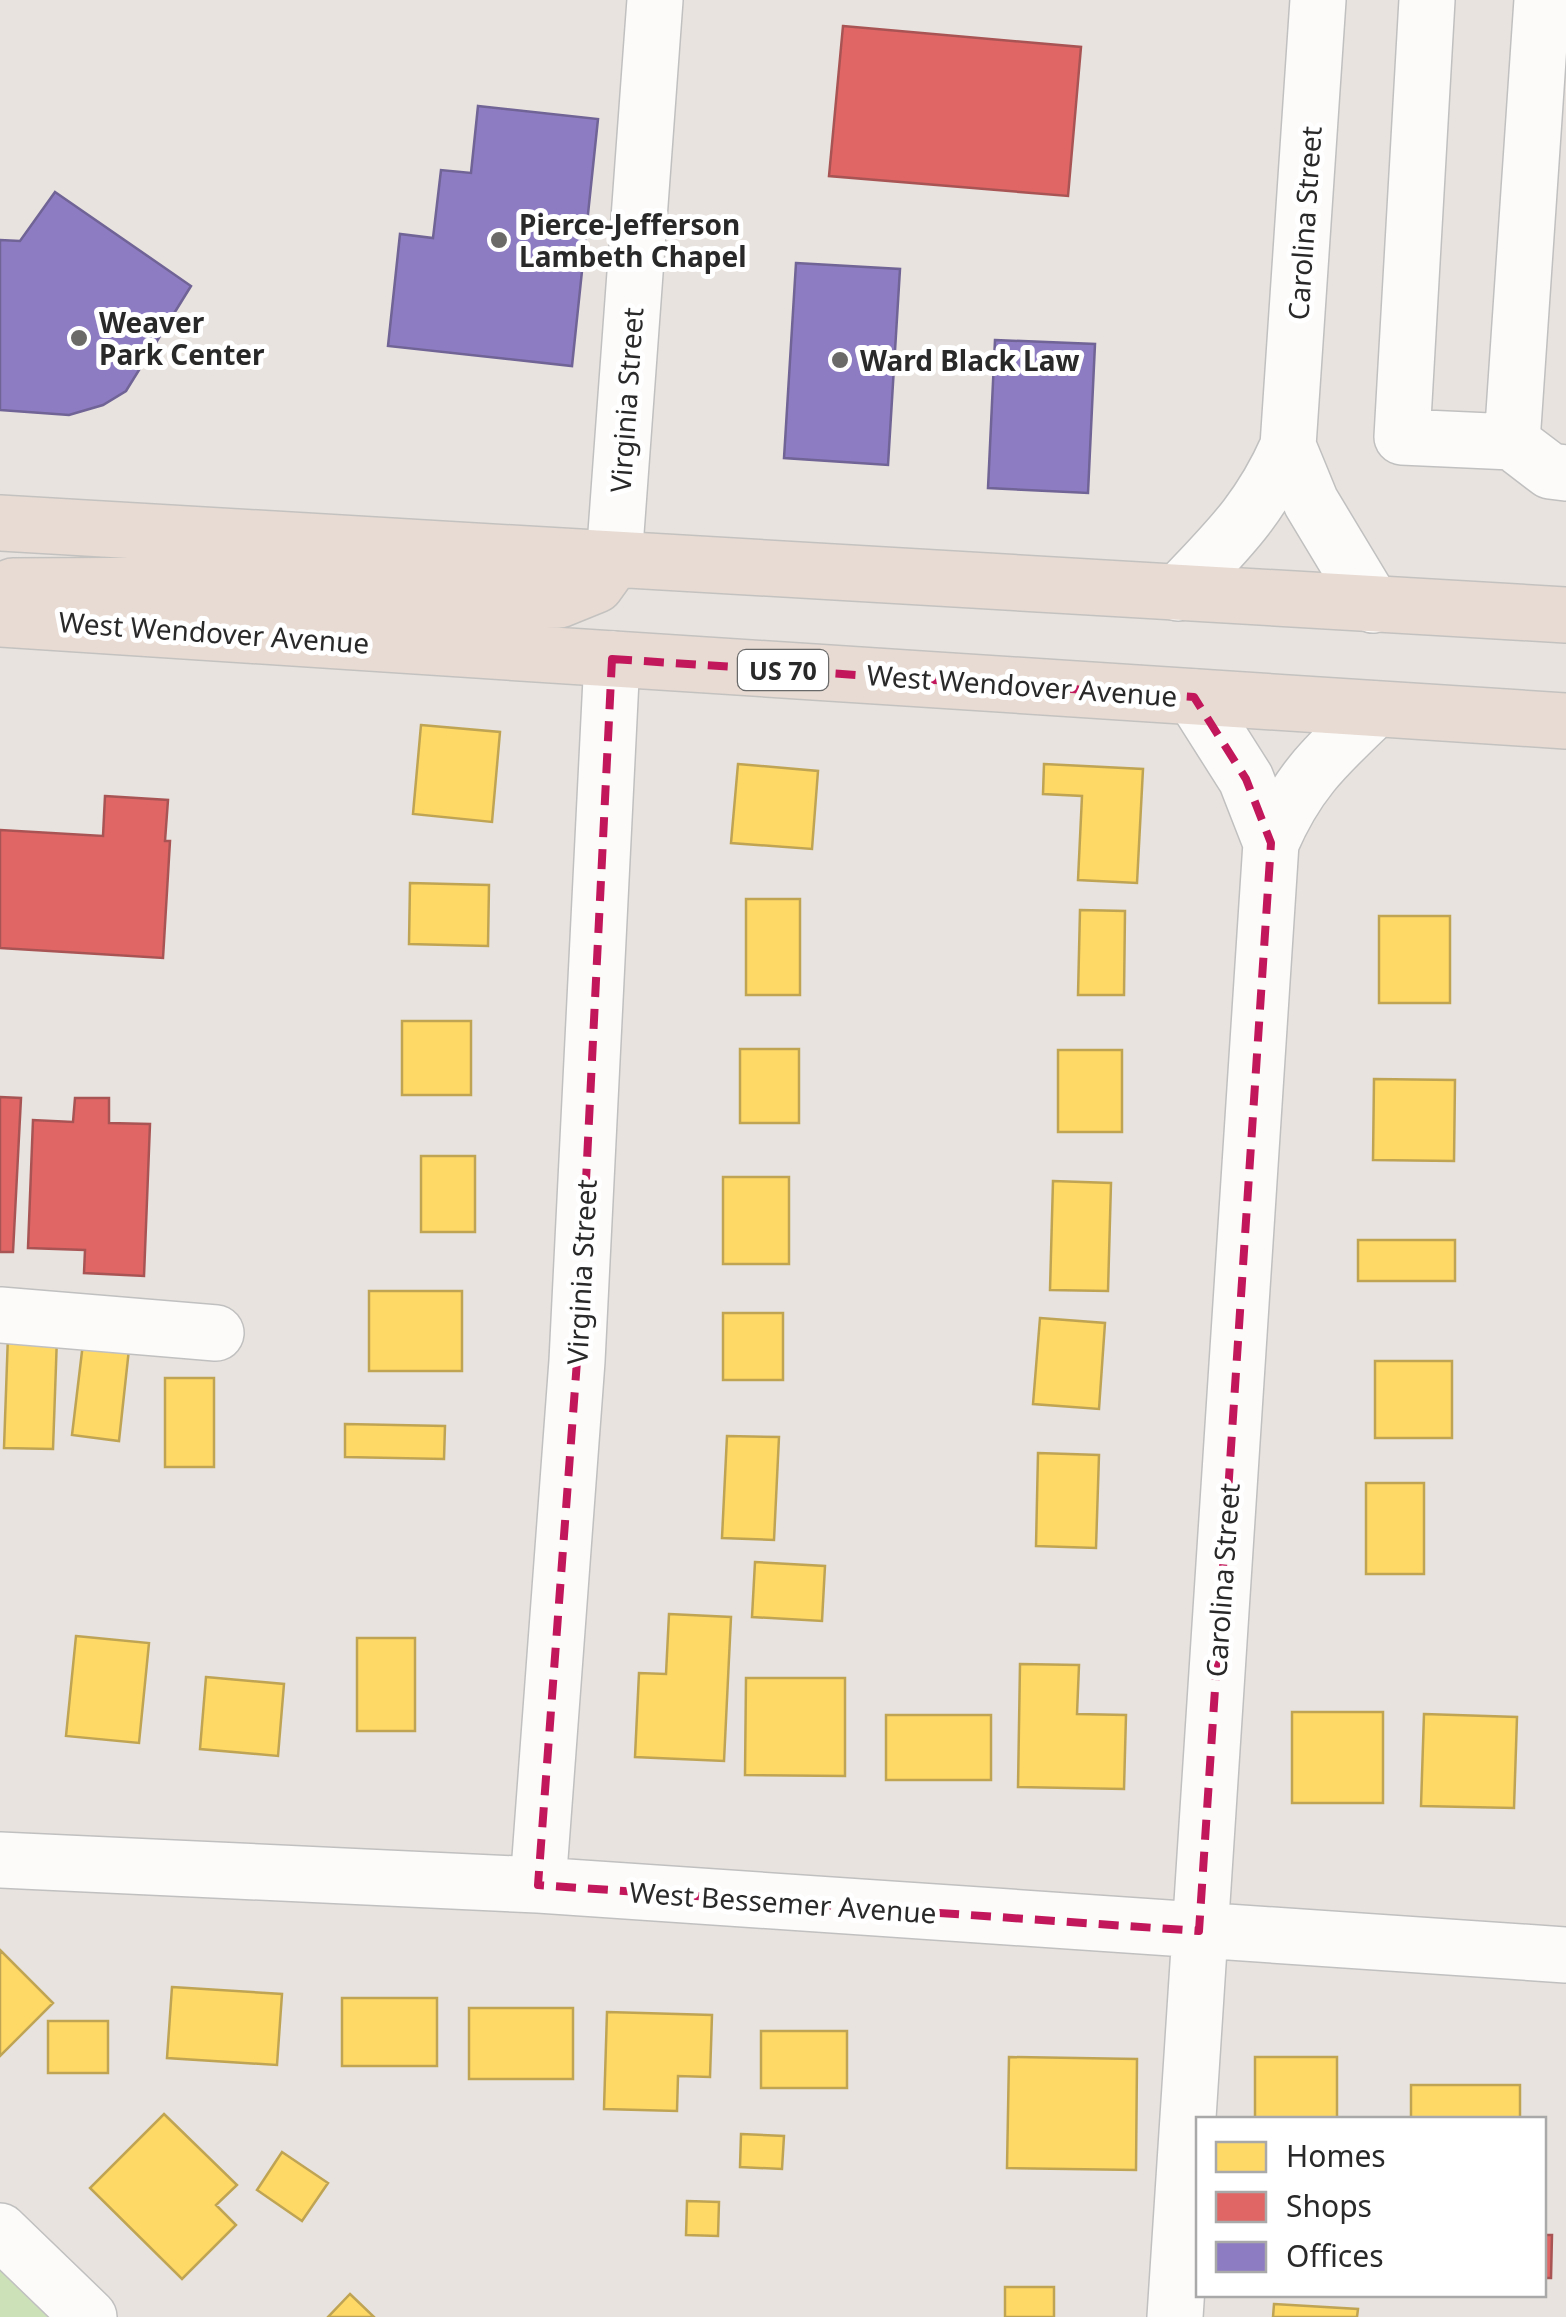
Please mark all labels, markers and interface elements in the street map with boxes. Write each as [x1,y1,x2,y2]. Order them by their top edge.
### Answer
street label: Carolina Street [1278,125,1330,321]
place label: Pierce-Jefferson Lambeth Chapel [519,205,746,275]
marker: Pierce-Jefferson Lambeth Chapel [488,229,510,251]
place label: Weaver Park Center [99,303,265,373]
street label: Virginia Street [601,306,651,494]
marker: Weaver Park Center [68,327,90,349]
place label: Ward Black Law [860,341,1079,379]
marker: Ward Black Law [829,349,851,371]
street label: West Wendover Avenue [57,602,371,662]
road number: US 70 [738,650,828,690]
street label: West Wendover Avenue [865,655,1179,715]
street label: Virginia Street [557,1178,605,1366]
street label: Carolina Street [1196,1482,1248,1678]
street label: West Bessemer Avenue [628,1872,938,1932]
legend [1196,2117,1546,2297]
text: Homes [1286,2135,1386,2176]
text: Shops [1286,2185,1372,2226]
text: Offices [1286,2235,1384,2276]

